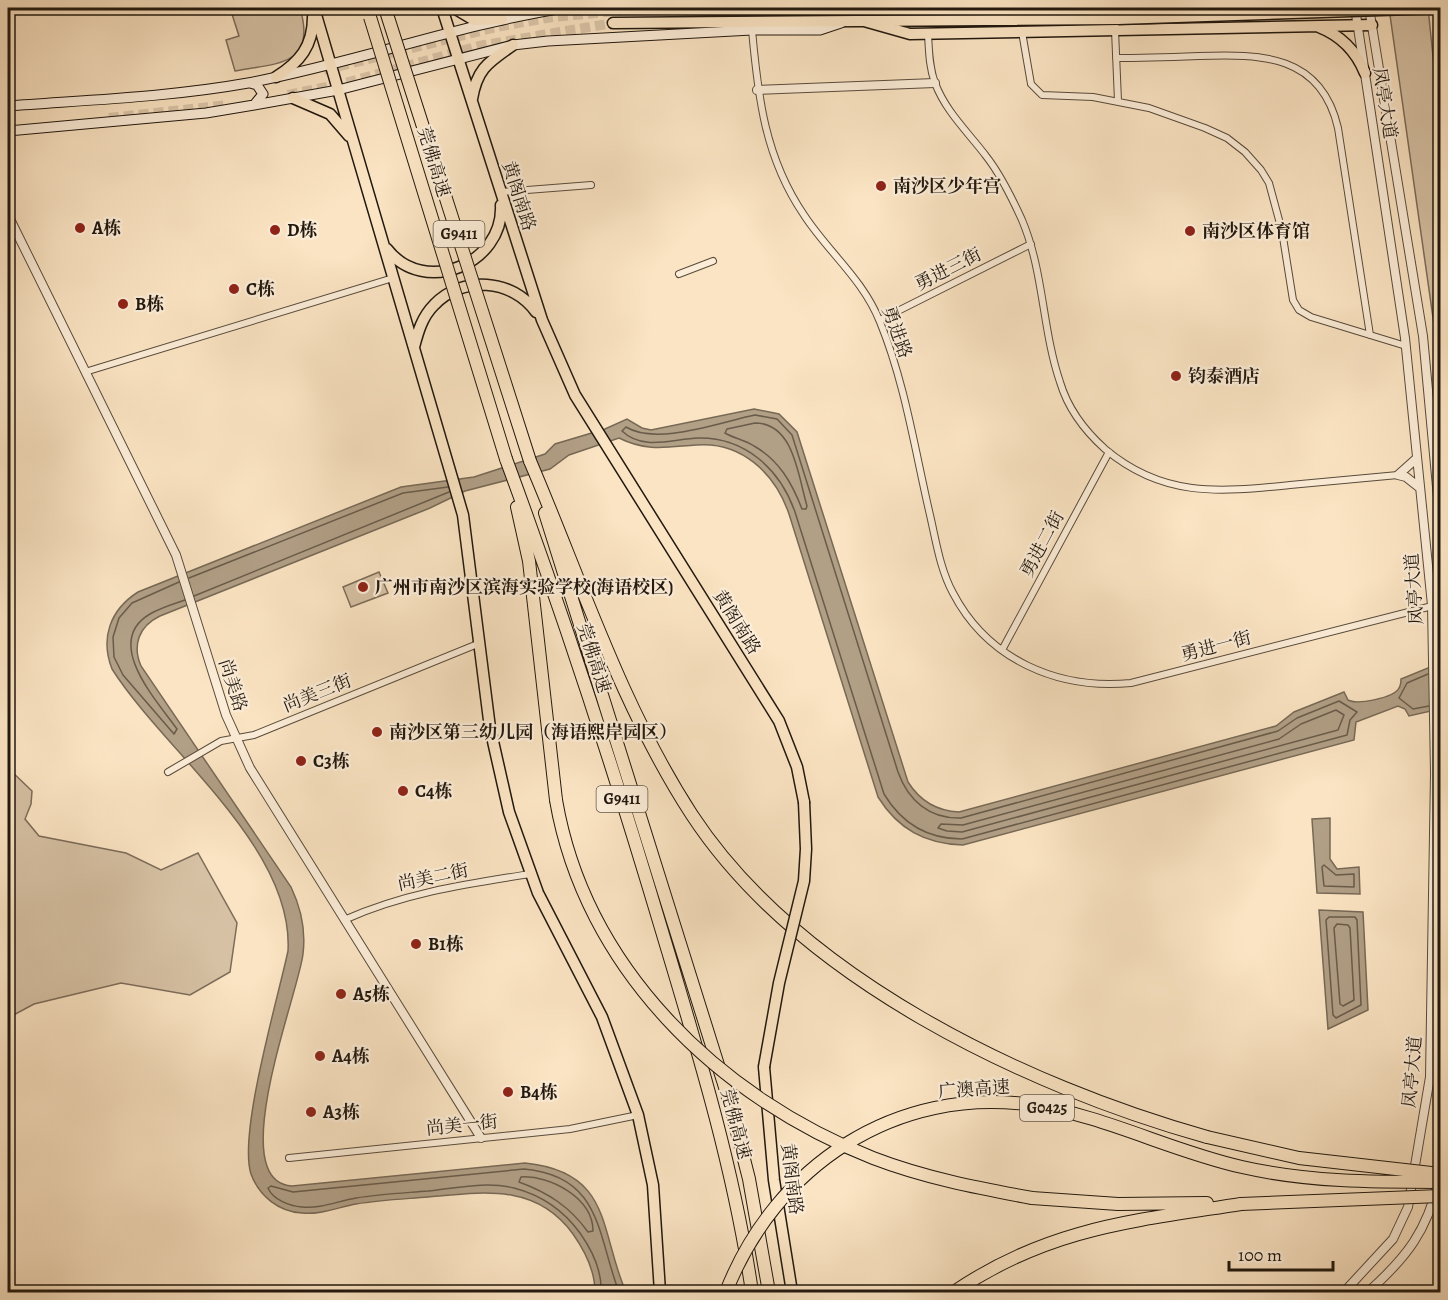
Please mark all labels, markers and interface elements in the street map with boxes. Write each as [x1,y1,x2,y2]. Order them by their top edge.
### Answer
street label: 凤亭大道 [1368,66,1402,140]
street label: 莞佛高速 [412,124,456,200]
street label: 黄阁南路 [496,158,542,234]
place label: 南沙区少年宫 [893,174,1001,198]
marker: 南沙区少年宫 [874,179,888,193]
place label: A栋 [91,216,121,240]
place label: D栋 [287,218,318,242]
place label: 南沙区体育馆 [1202,219,1310,243]
marker: A栋 [73,221,87,235]
road number: G9411 [434,221,484,247]
marker: D栋 [268,223,282,237]
marker: 南沙区体育馆 [1183,224,1197,238]
street label: 勇进三街 [910,242,986,296]
place label: C栋 [246,277,275,301]
marker: C栋 [227,282,241,296]
place label: B栋 [135,292,164,316]
marker: B栋 [116,297,130,311]
street label: 勇进路 [876,303,918,361]
place label: 钧泰酒店 [1188,364,1260,388]
marker: 钧泰酒店 [1169,369,1183,383]
street label: 勇进二街 [1015,507,1069,581]
street label: 凤亭大道 [1400,552,1428,626]
place label: 广州市南沙区滨海实验学校(海语校区) [375,575,673,599]
marker: 广州市南沙区滨海实验学校(海语校区) [356,580,370,594]
street label: 黄阁南路 [708,585,766,659]
street label: 莞佛高速 [571,620,617,696]
street label: 勇进一街 [1178,625,1254,667]
street label: 尚美路 [213,656,253,714]
street label: 尚美三街 [279,668,355,718]
place label: 南沙区第三幼儿园（海语熙岸园区） [389,720,677,744]
marker: 南沙区第三幼儿园（海语熙岸园区） [370,725,384,739]
place label: C3栋 [313,749,350,773]
marker: C3栋 [294,754,308,768]
place label: C4栋 [415,779,453,803]
marker: C4栋 [396,784,410,798]
road number: G9411 [596,786,648,812]
street label: 尚美二街 [395,858,471,896]
place label: B1栋 [428,932,464,956]
marker: B1栋 [409,937,423,951]
place label: A5栋 [352,982,390,1006]
marker: A5栋 [334,987,348,1001]
street label: 凤亭大道 [1397,1035,1427,1109]
place label: A4栋 [331,1044,370,1068]
marker: A4栋 [313,1049,327,1063]
street label: 广澳高速 [937,1075,1011,1103]
place label: B4栋 [520,1080,558,1104]
marker: B4栋 [501,1085,515,1099]
street label: 莞佛高速 [715,1086,757,1162]
road number: G0425 [1020,1095,1074,1121]
place label: A3栋 [322,1100,360,1124]
marker: A3栋 [304,1105,318,1119]
street label: 尚美一街 [425,1109,499,1141]
street label: 黄阁南路 [776,1142,808,1216]
scale bar [1229,1234,1332,1272]
text: 100 m [1238,1243,1282,1267]

